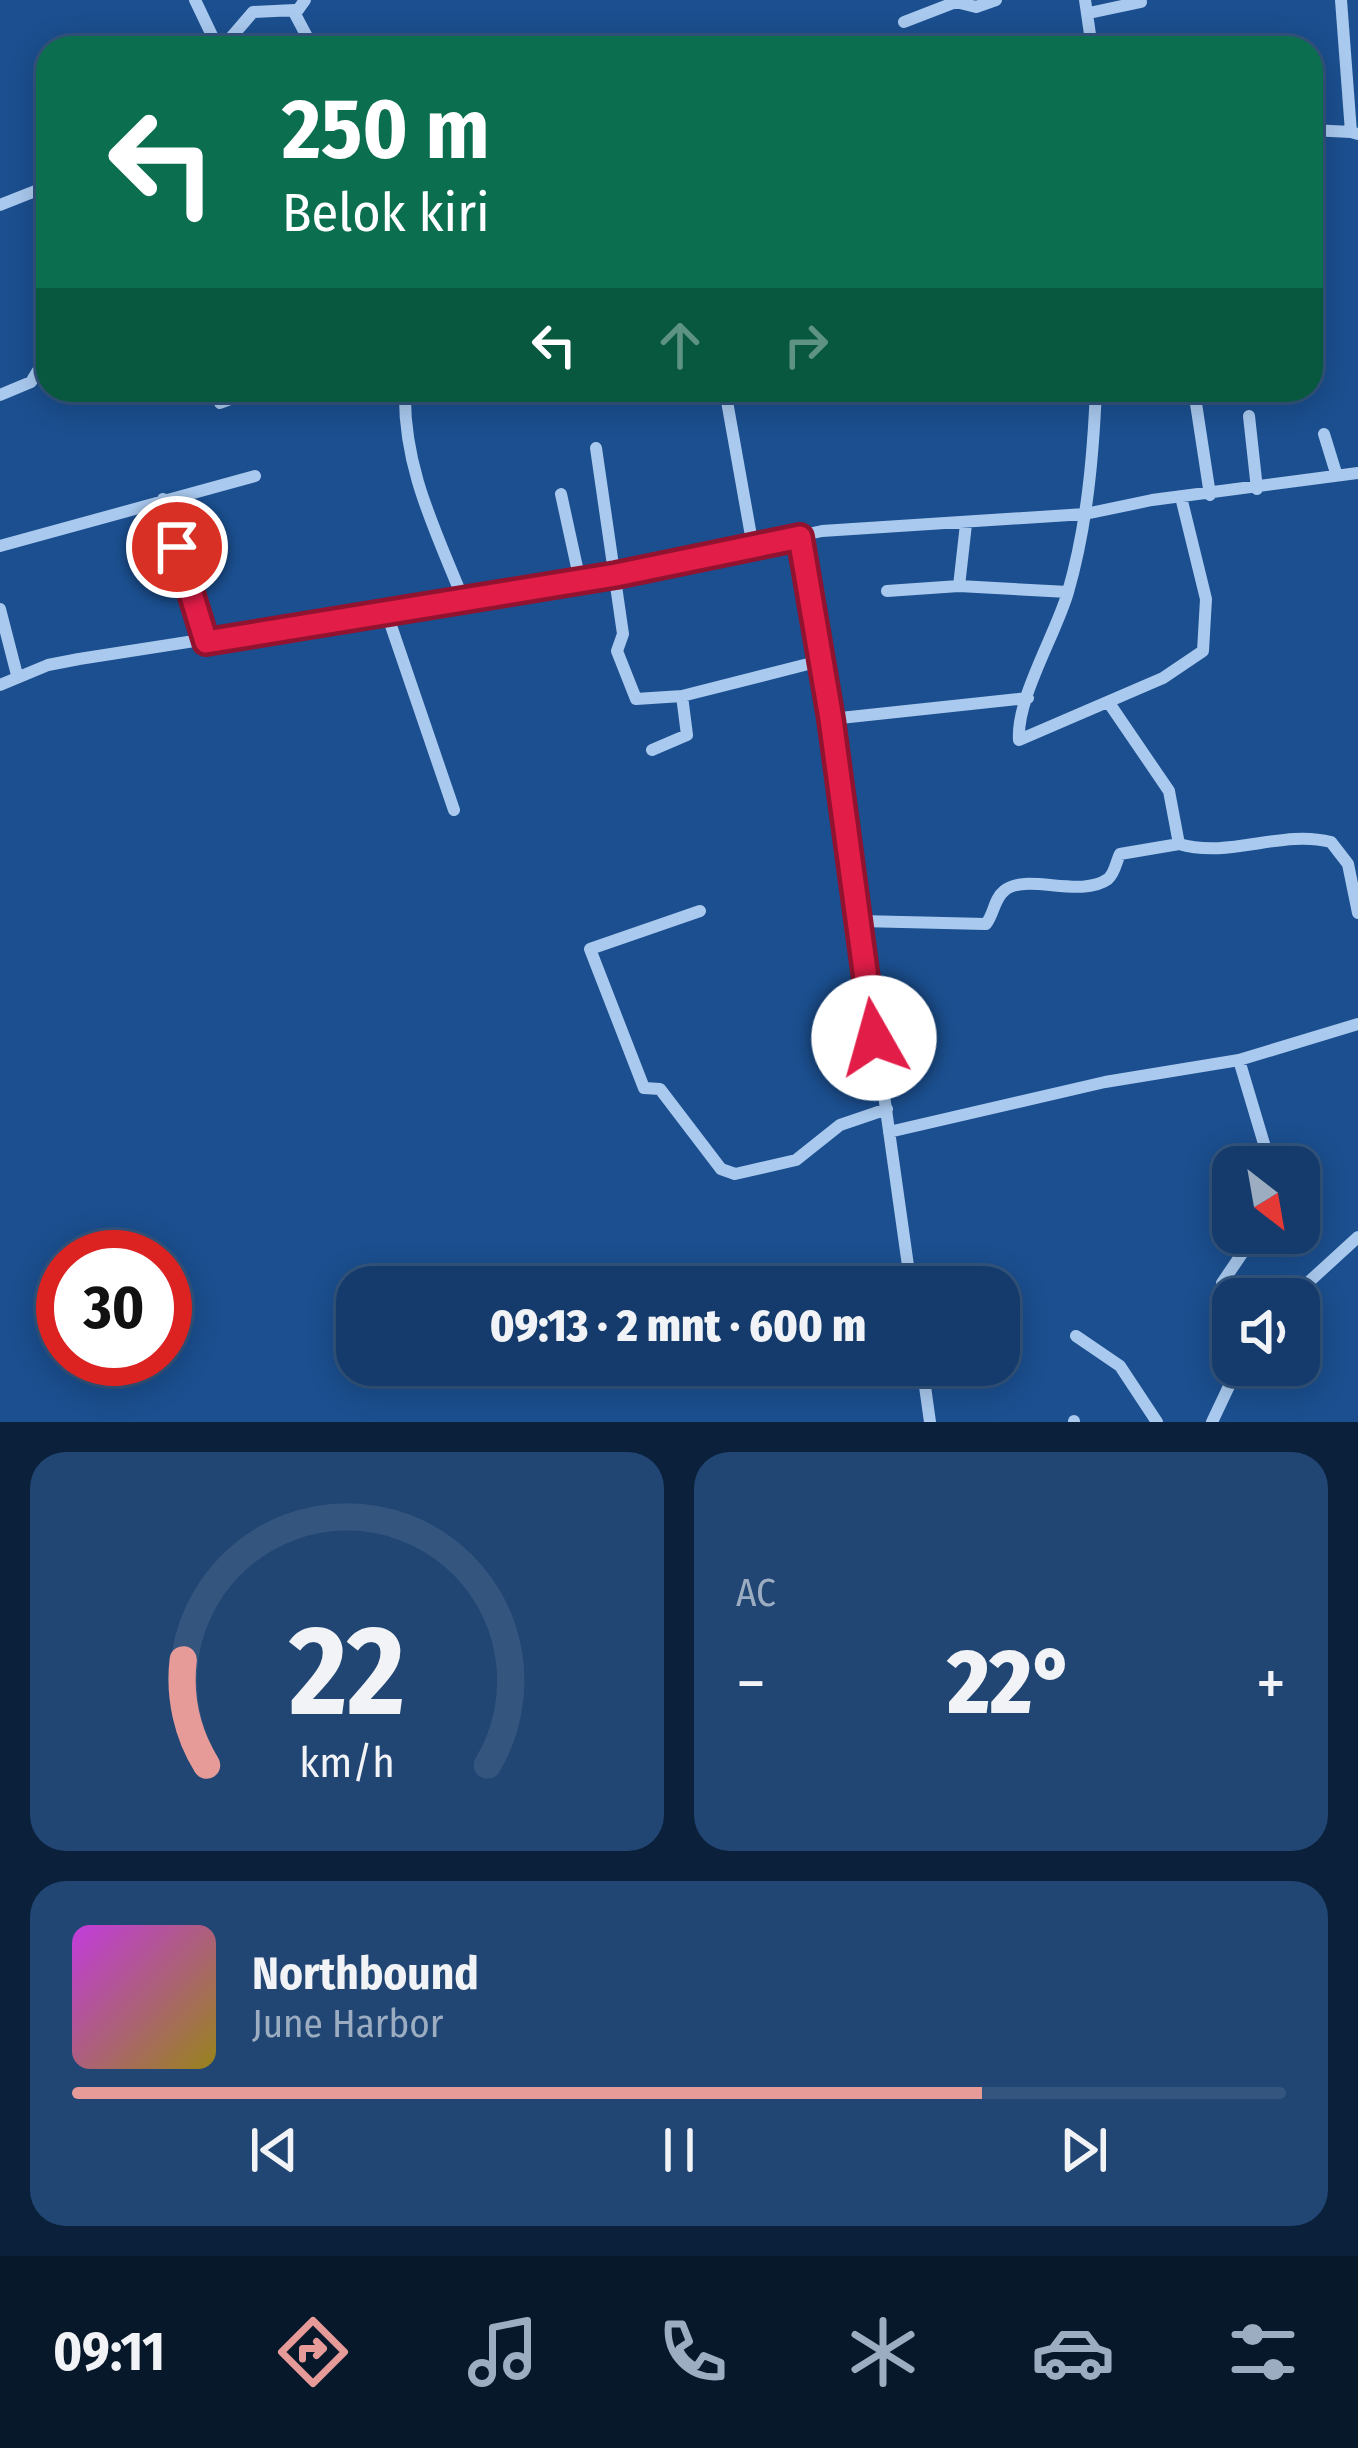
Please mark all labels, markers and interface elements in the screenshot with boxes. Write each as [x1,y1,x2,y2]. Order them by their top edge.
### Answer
text: 250 m [282,79,490,180]
icon: left [84,84,240,240]
text: Belok kiri [282,181,490,245]
icon: left [521,312,587,378]
icon: ahead [647,312,713,378]
icon: right [773,312,839,378]
pin [126,496,228,598]
icon: arrive [144,514,210,580]
position arrow [811,975,937,1101]
north arrow [1212,1146,1320,1254]
map controls [1212,1146,1320,1386]
speed limit sign: 30 [36,1230,192,1386]
button: sound [1212,1278,1320,1386]
text: 09:13 · 2 mnt · 600 m [490,1299,866,1353]
text: AC [736,1570,776,1616]
text: 22 [288,1597,405,1747]
text: 22° [948,1629,1074,1737]
text: − [736,1644,766,1723]
text: + [1256,1644,1286,1723]
text: km/h [299,1736,395,1787]
text: Northbound [252,1947,479,2001]
text: June Harbor [252,2001,443,2047]
icon: previous [241,2117,307,2183]
icon: pause [646,2117,712,2183]
icon: next [1051,2117,1117,2183]
icon: directions [271,2310,355,2394]
icon: music [461,2310,545,2394]
icon: phone [651,2310,735,2394]
icon: climate [841,2310,925,2394]
icon: car [1031,2310,1115,2394]
icon: filters [1221,2310,1305,2394]
text: 09:11 [53,2320,165,2384]

